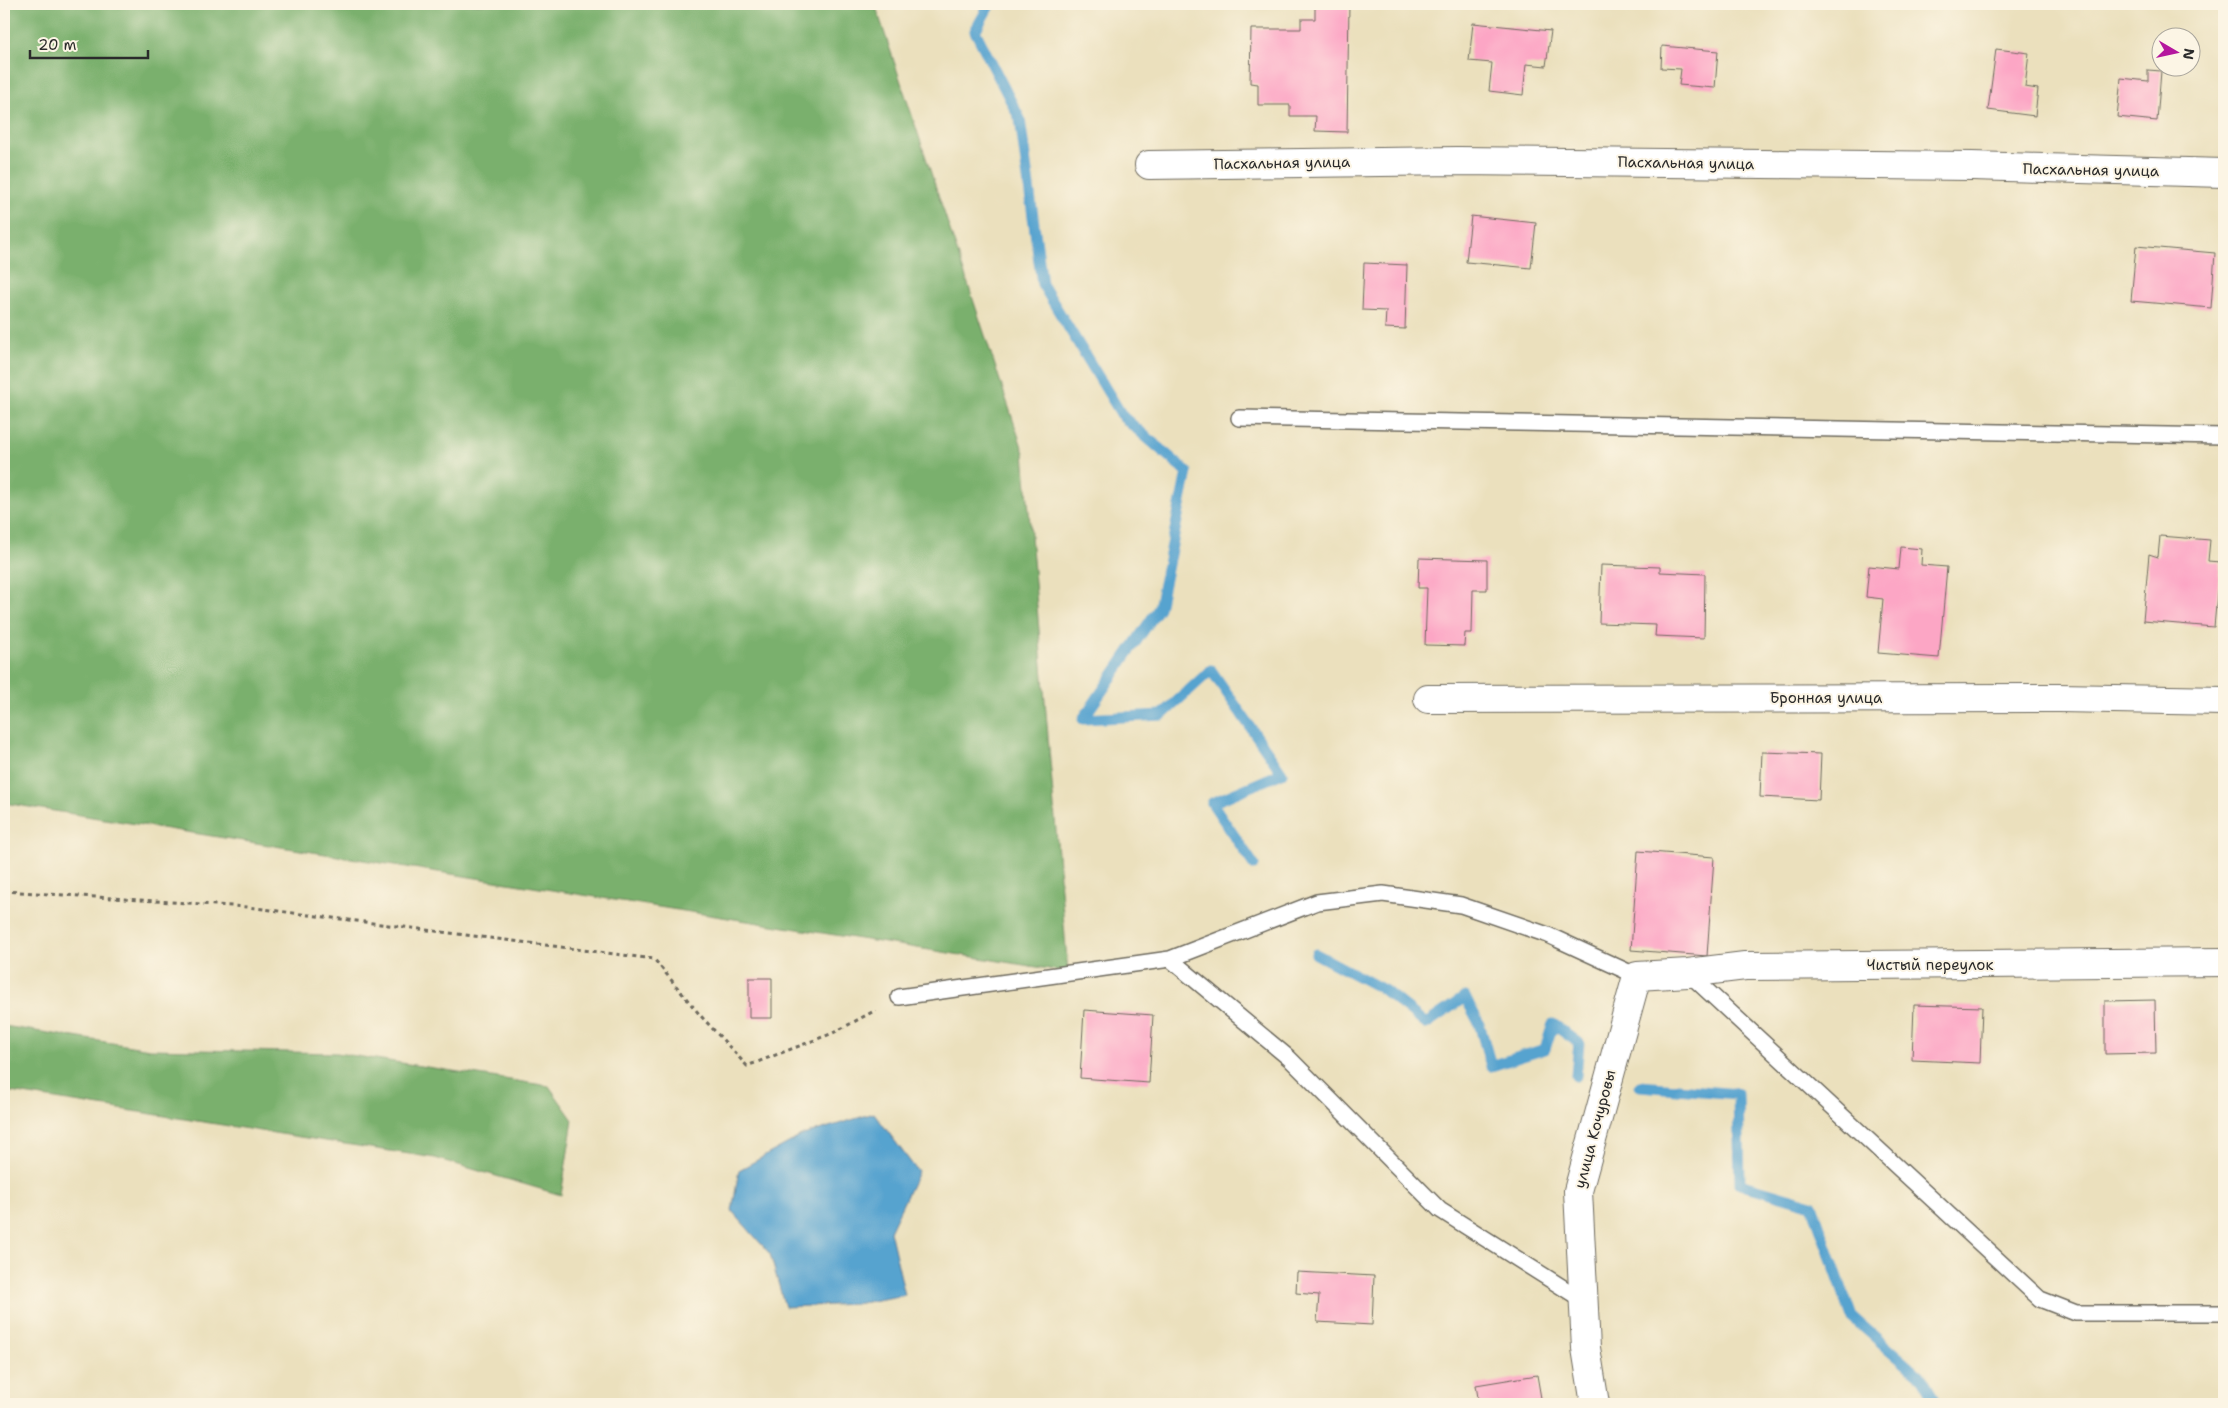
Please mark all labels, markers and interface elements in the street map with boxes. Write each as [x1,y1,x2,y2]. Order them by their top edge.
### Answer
scale bar [30,28,148,60]
north arrow [2150,28,2200,78]
text: 20 m [38,35,77,55]
text: N [2179,47,2199,61]
street label: Пасхальная улица [1214,152,1351,174]
street label: Пасхальная улица [1618,152,1755,174]
street label: Пасхальная улица [2023,159,2160,181]
street label: Бронная улица [1770,688,1883,708]
street label: Чистый переулок [1867,955,1993,975]
street label: улица Кочуровы [1570,1068,1620,1190]

